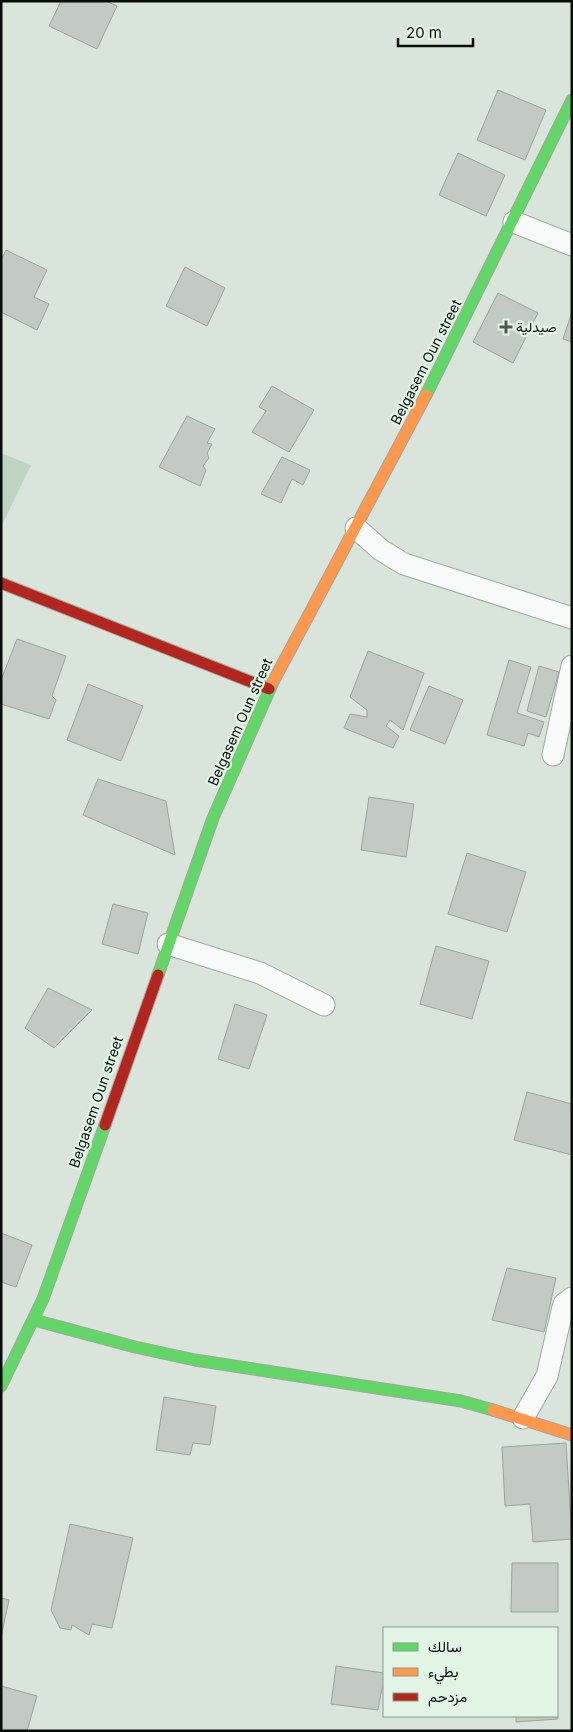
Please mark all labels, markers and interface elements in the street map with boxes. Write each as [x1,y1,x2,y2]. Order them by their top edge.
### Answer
scale bar [398,15,473,47]
text: 20 m [406,23,442,42]
street label: Belgasem Oun street [387,296,465,427]
place label: صيدلية [516,318,557,335]
marker: صيدلية [500,321,512,333]
street label: Belgasem Oun street [204,655,276,788]
street label: Belgasem Oun street [65,1033,126,1170]
legend [383,1627,558,1717]
text: سالك [428,1637,462,1656]
text: بطيء [428,1662,458,1685]
text: مزدحم [428,1687,467,1707]

